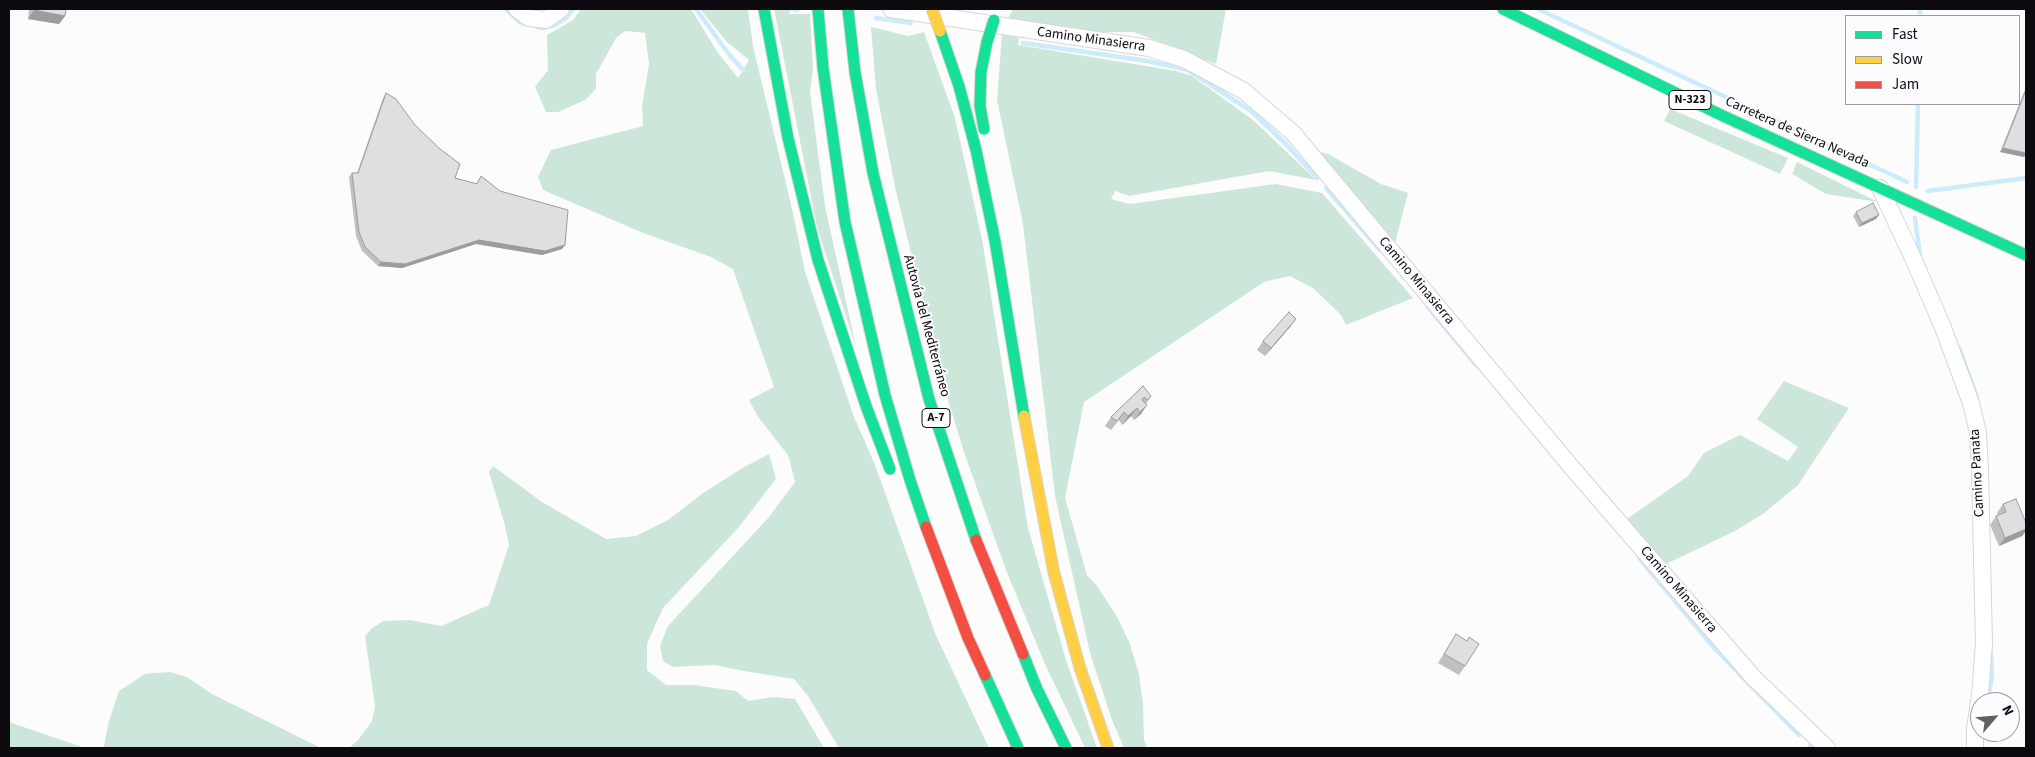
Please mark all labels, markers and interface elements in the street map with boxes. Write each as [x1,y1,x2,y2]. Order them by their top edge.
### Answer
legend [1845,15,2020,105]
street label: Camino Minasierra [1036,24,1146,56]
text: Fast [1892,24,1918,45]
text: Slow [1892,49,1923,70]
text: Jam [1892,74,1919,95]
road number: N-323 [1669,90,1711,110]
street label: Carretera de Sierra Nevada [1722,94,1872,172]
street label: Camino Minasierra [1374,234,1458,328]
street label: Autovía del Mediterráneo [899,253,953,399]
road number: A-7 [922,408,950,428]
street label: Camino Panata [1967,428,1989,518]
street label: Camino Minasierra [1636,543,1720,637]
north arrow [1970,692,2020,742]
text: N [1996,702,2018,719]

